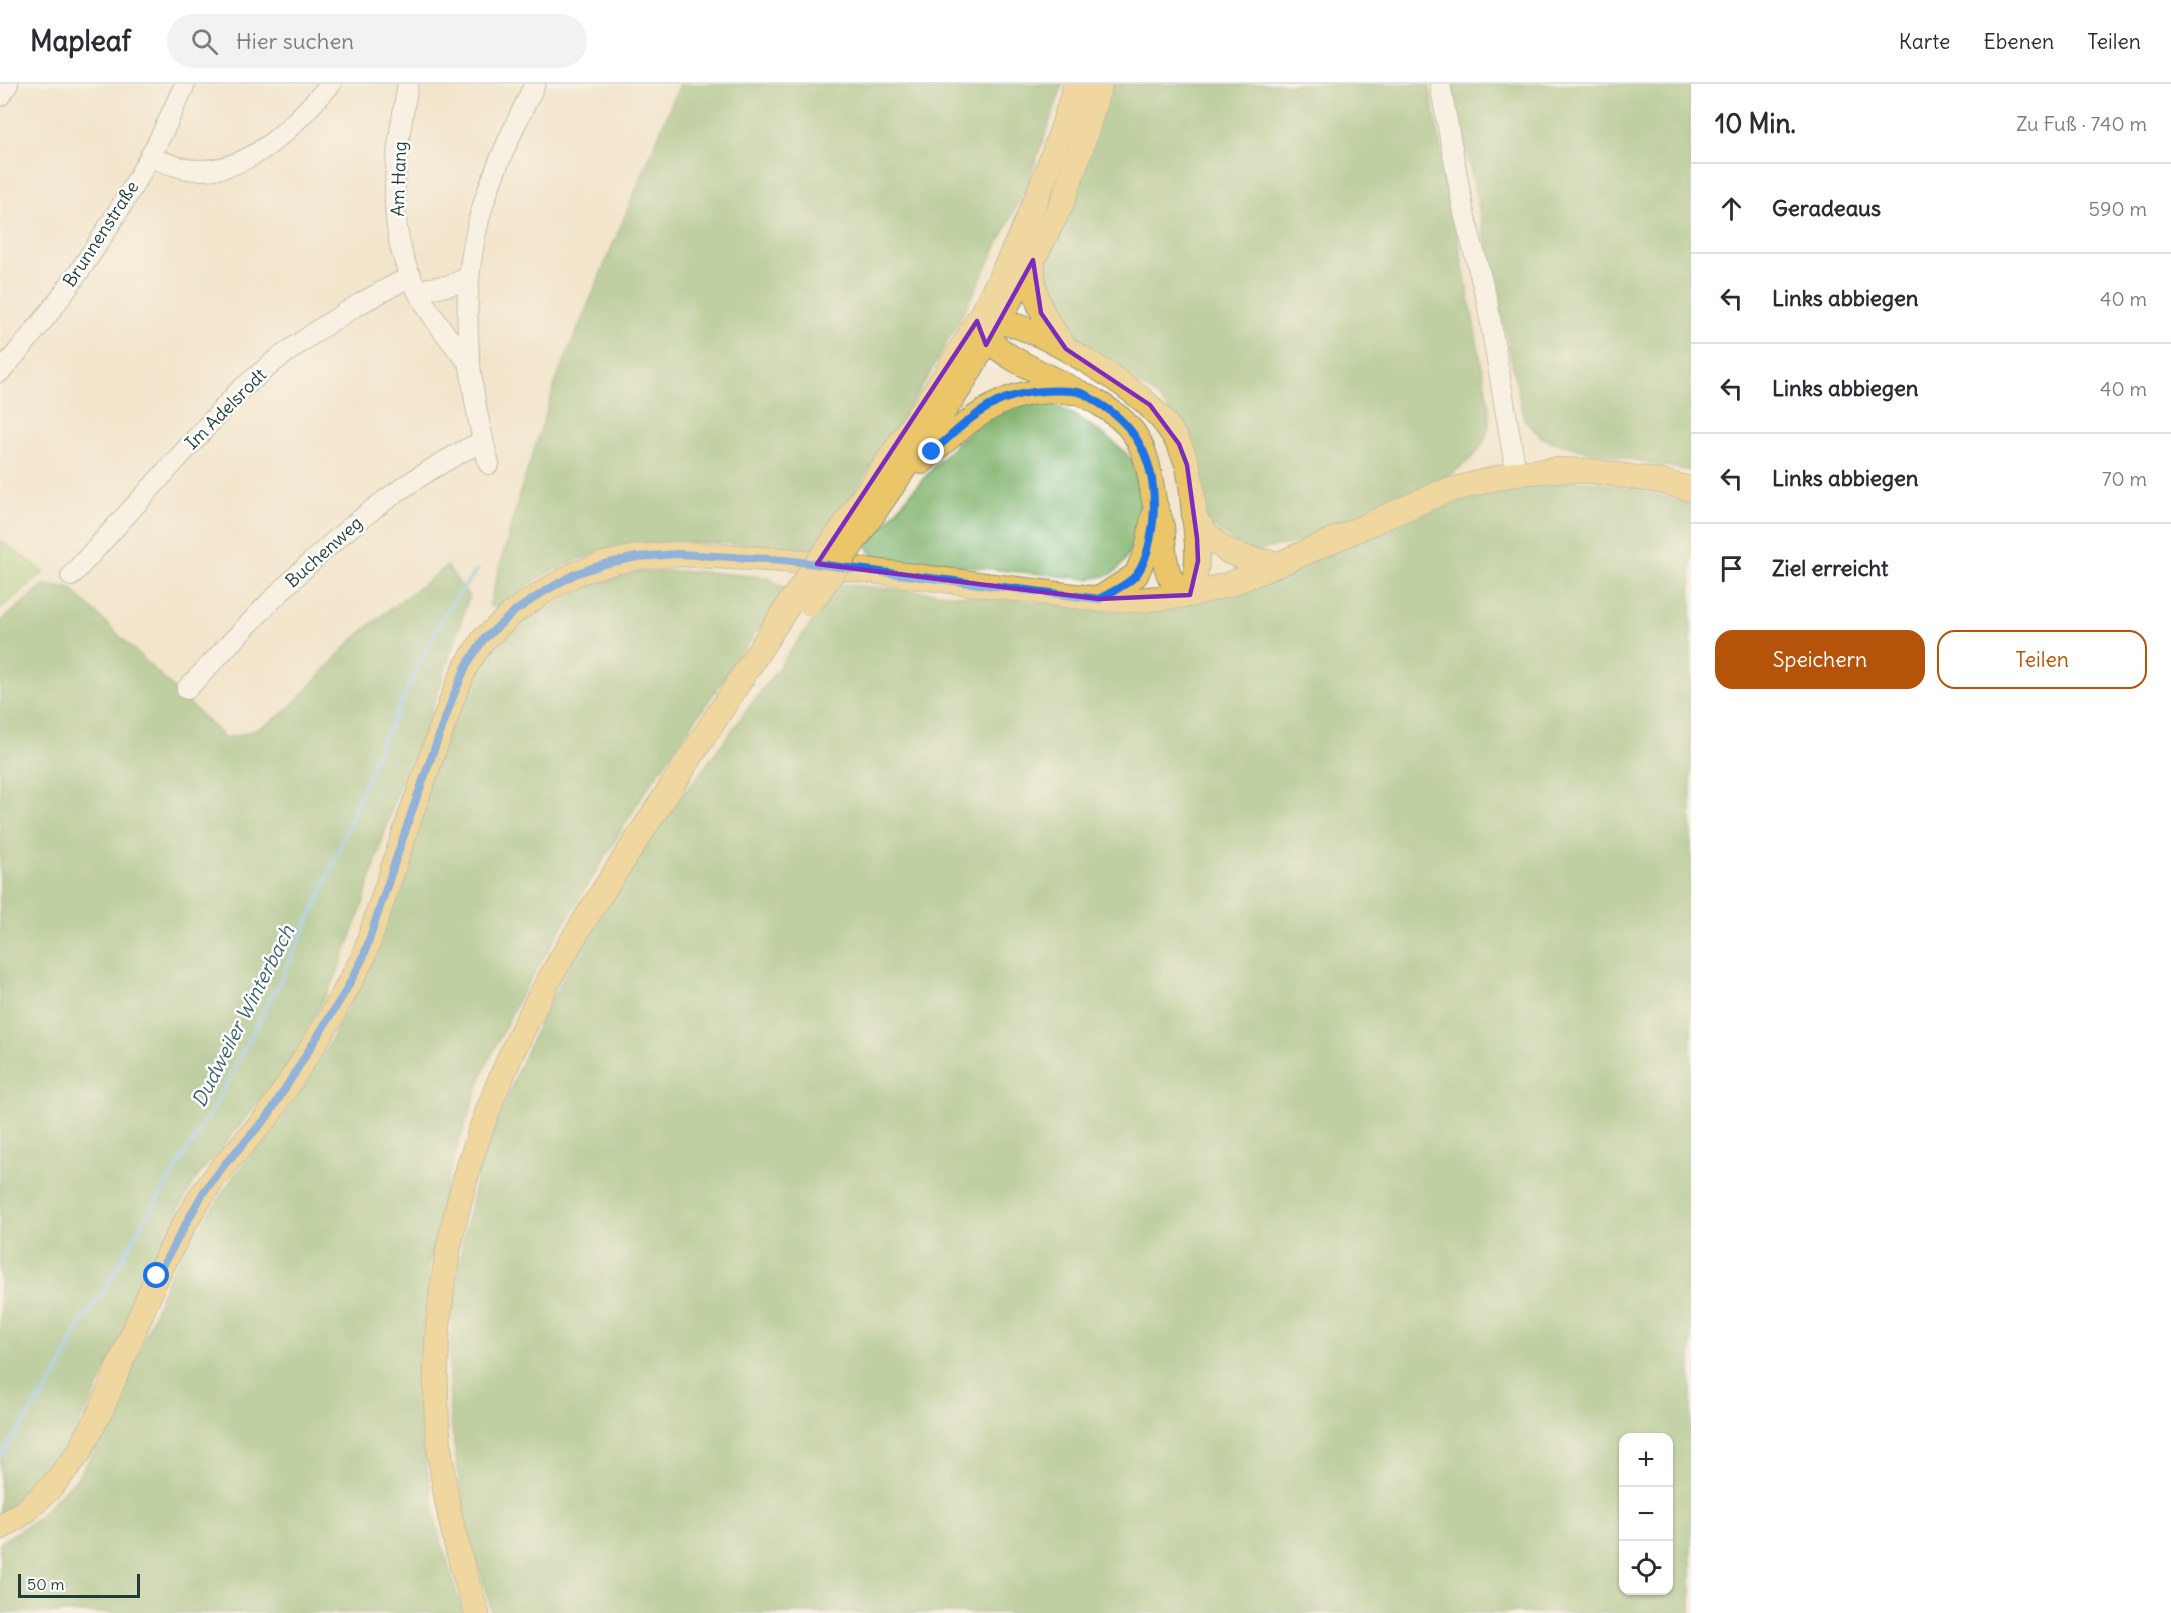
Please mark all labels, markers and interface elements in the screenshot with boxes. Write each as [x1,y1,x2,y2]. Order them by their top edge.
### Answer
search box [167,14,587,68]
text: Mapleaf [30,23,131,59]
icon: search [188,25,221,58]
text: Hier suchen [236,27,354,55]
text: Karte [1899,28,1950,55]
text: Ebenen [1983,28,2054,55]
text: Teilen [2087,28,2141,55]
text: 10 Min. [1715,107,1796,140]
text: Zu Fuß · 740 m [2016,111,2147,136]
street label: Am Hang [386,141,411,217]
street label: Brunnenstraße [58,176,143,291]
icon: ahead [1715,192,1748,225]
text: Geradeaus [1772,194,1881,222]
text: 590 m [2089,196,2147,221]
icon: left [1715,282,1748,315]
text: Links abbiegen [1772,284,1919,312]
text: 40 m [2100,286,2147,311]
street label: Im Adelsrodt [180,363,271,454]
icon: left [1715,372,1748,405]
text: Links abbiegen [1772,374,1919,402]
text: 40 m [2100,376,2147,401]
route end [918,438,944,464]
icon: left [1715,462,1748,495]
text: Links abbiegen [1772,464,1919,492]
text: 70 m [2102,466,2147,491]
street label: Buchenweg [280,511,367,592]
icon: arrive [1715,552,1748,585]
text: Ziel erreicht [1772,554,1889,582]
button: Speichern [1715,630,1925,689]
button: Teilen [1937,630,2147,689]
water label: Dudweiler Winterbach [186,920,299,1111]
route start [143,1262,169,1288]
map controls [1619,1433,1673,1595]
button: + [1619,1433,1673,1487]
button: − [1619,1487,1673,1541]
button: locate [1619,1541,1673,1595]
scale bar [18,1571,140,1598]
text: 50 m [27,1574,65,1594]

